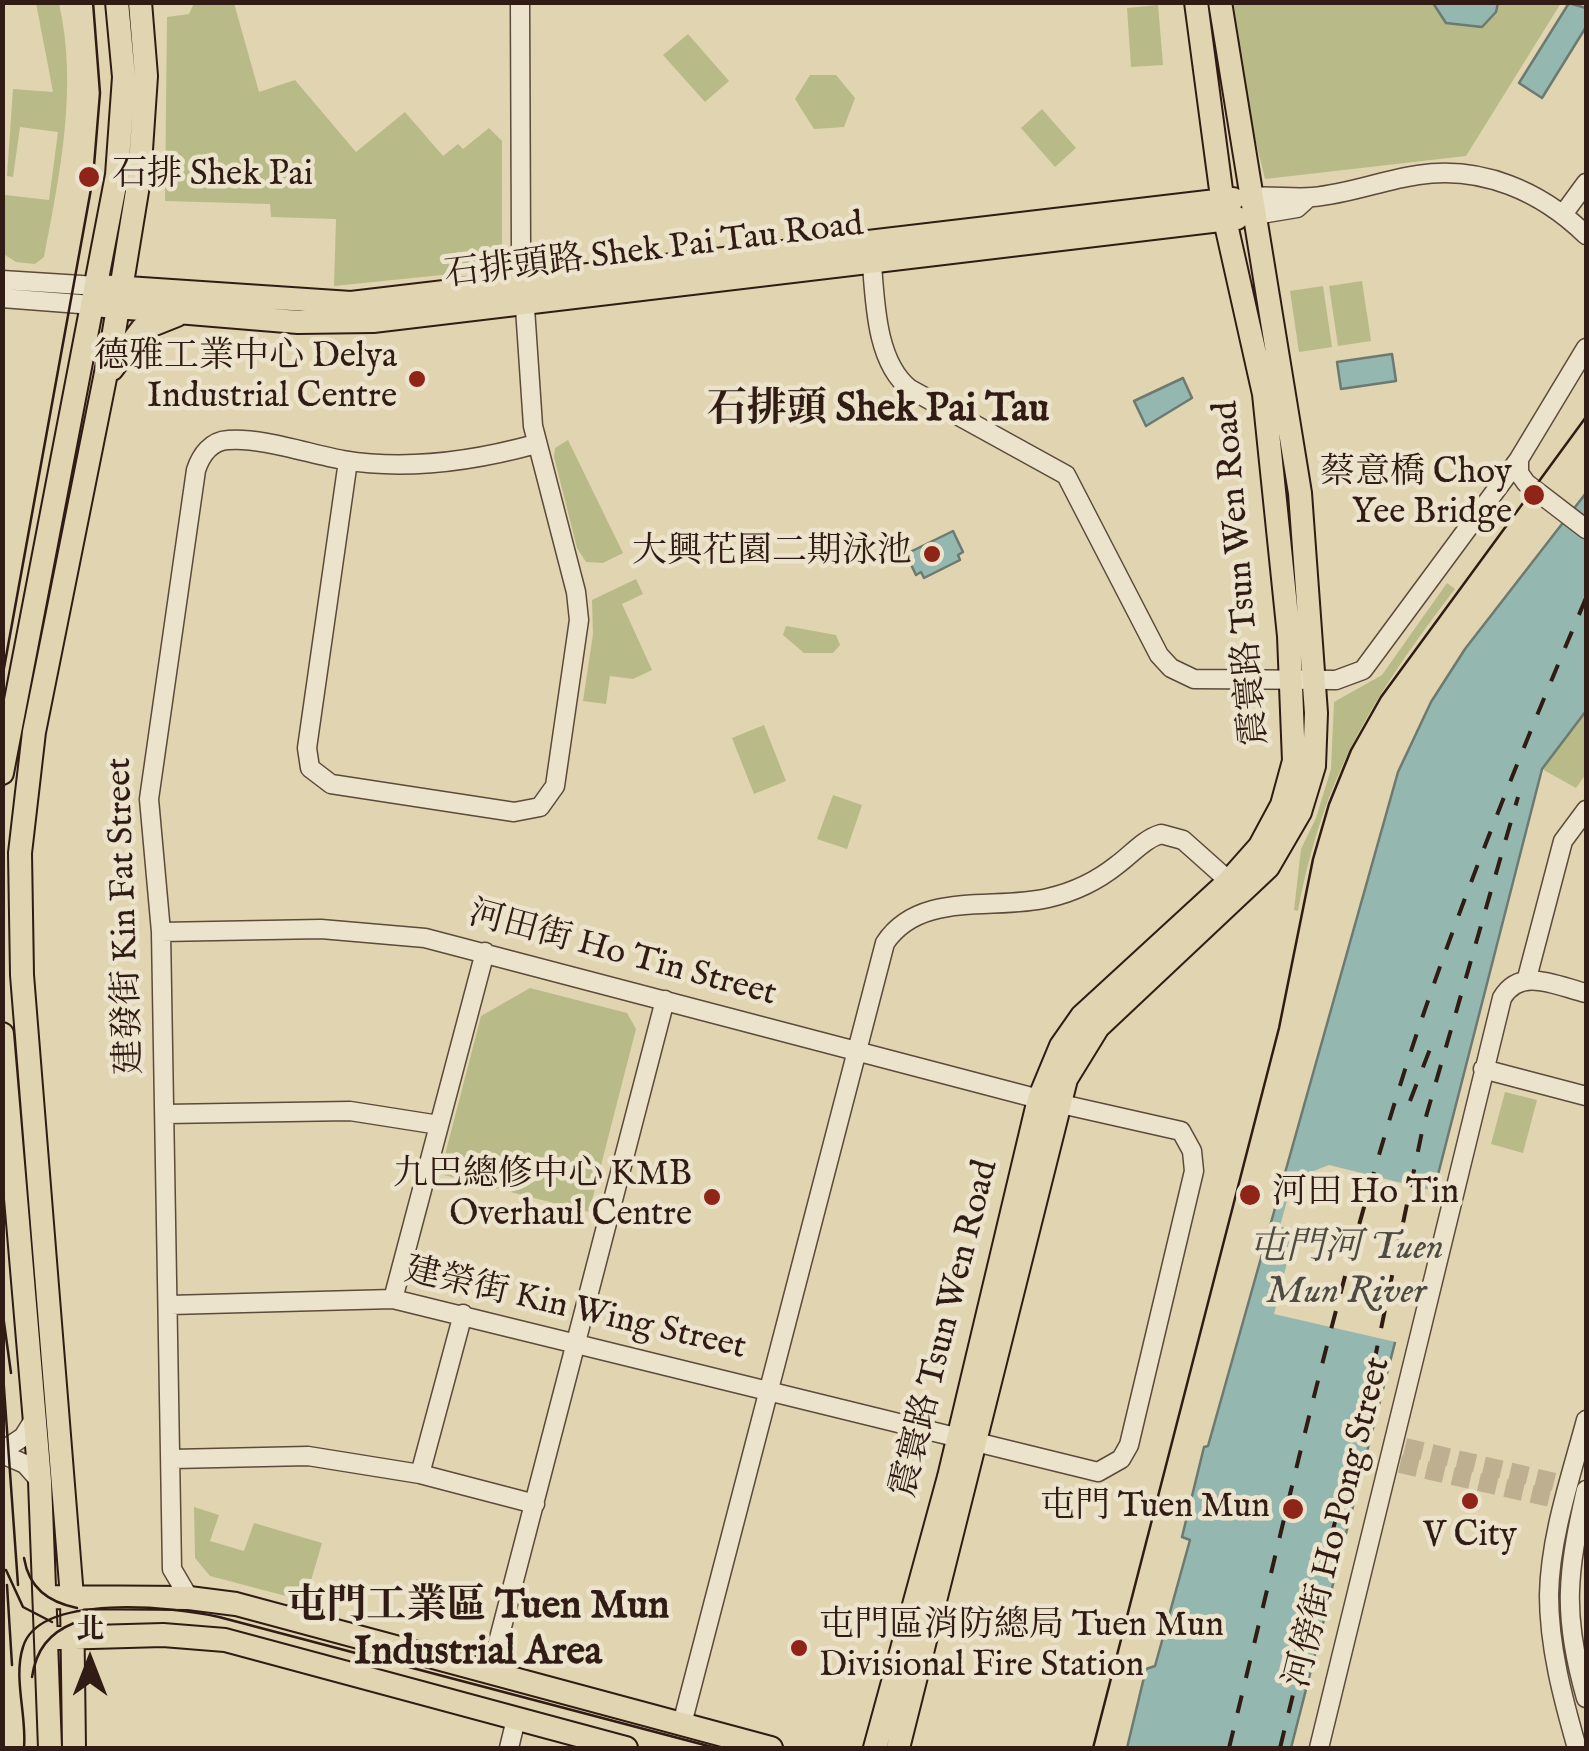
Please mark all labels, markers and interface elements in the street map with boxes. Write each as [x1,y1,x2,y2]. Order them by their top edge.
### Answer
place label: 石排 Shek Pai [112,156,313,198]
marker: 石排 Shek Pai [76,164,102,190]
street label: 石排頭路 Shek Pai Tau Road [442,205,866,299]
place label: 德雅工業中心 Delya Industrial Centre [94,338,397,420]
marker: 德雅工業中心 Delya Industrial Centre [406,368,428,390]
district label: 石排頭 Shek Pai Tau [707,388,1049,436]
street label: 震寰路 Tsun Wen Road [1207,399,1279,747]
place label: 蔡意橋 Choy Yee Bridge [1320,454,1512,536]
marker: 蔡意橋 Choy Yee Bridge [1521,482,1547,508]
place label: 大興花園二期泳池 [632,533,912,575]
marker: 大興花園二期泳池 [921,543,943,565]
street label: 建發街 Kin Fat Street [100,757,154,1075]
street label: 河田街 Ho Tin Street [464,895,780,1017]
place label: 九巴總修中心 KMB Overhaul Centre [393,1156,692,1238]
street label: 震寰路 Tsun Wen Road [885,1156,1009,1502]
place label: 河田 Ho Tin [1272,1174,1459,1216]
marker: 河田 Ho Tin [1237,1182,1263,1208]
marker: 九巴總修中心 KMB Overhaul Centre [701,1186,723,1208]
water label: 屯門河 Tuen Mun River [1248,1227,1444,1316]
street label: 建榮街 Kin Wing Street [400,1251,750,1371]
street label: 河傍街 Ho Pong Street [1279,1353,1401,1693]
place label: 屯門 Tuen Mun [1040,1488,1270,1530]
marker: V City [1459,1490,1481,1512]
marker: 屯門 Tuen Mun [1280,1496,1306,1522]
place label: V City [1423,1517,1517,1559]
district label: 屯門工業區 Tuen Mun Industrial Area [287,1585,669,1679]
place label: 屯門區消防總局 Tuen Mun Divisional Fire Station [819,1607,1224,1689]
north arrow [40,1611,140,1711]
text: 北 [76,1613,104,1648]
marker: 屯門區消防總局 Tuen Mun Divisional Fire Station [788,1637,810,1659]

